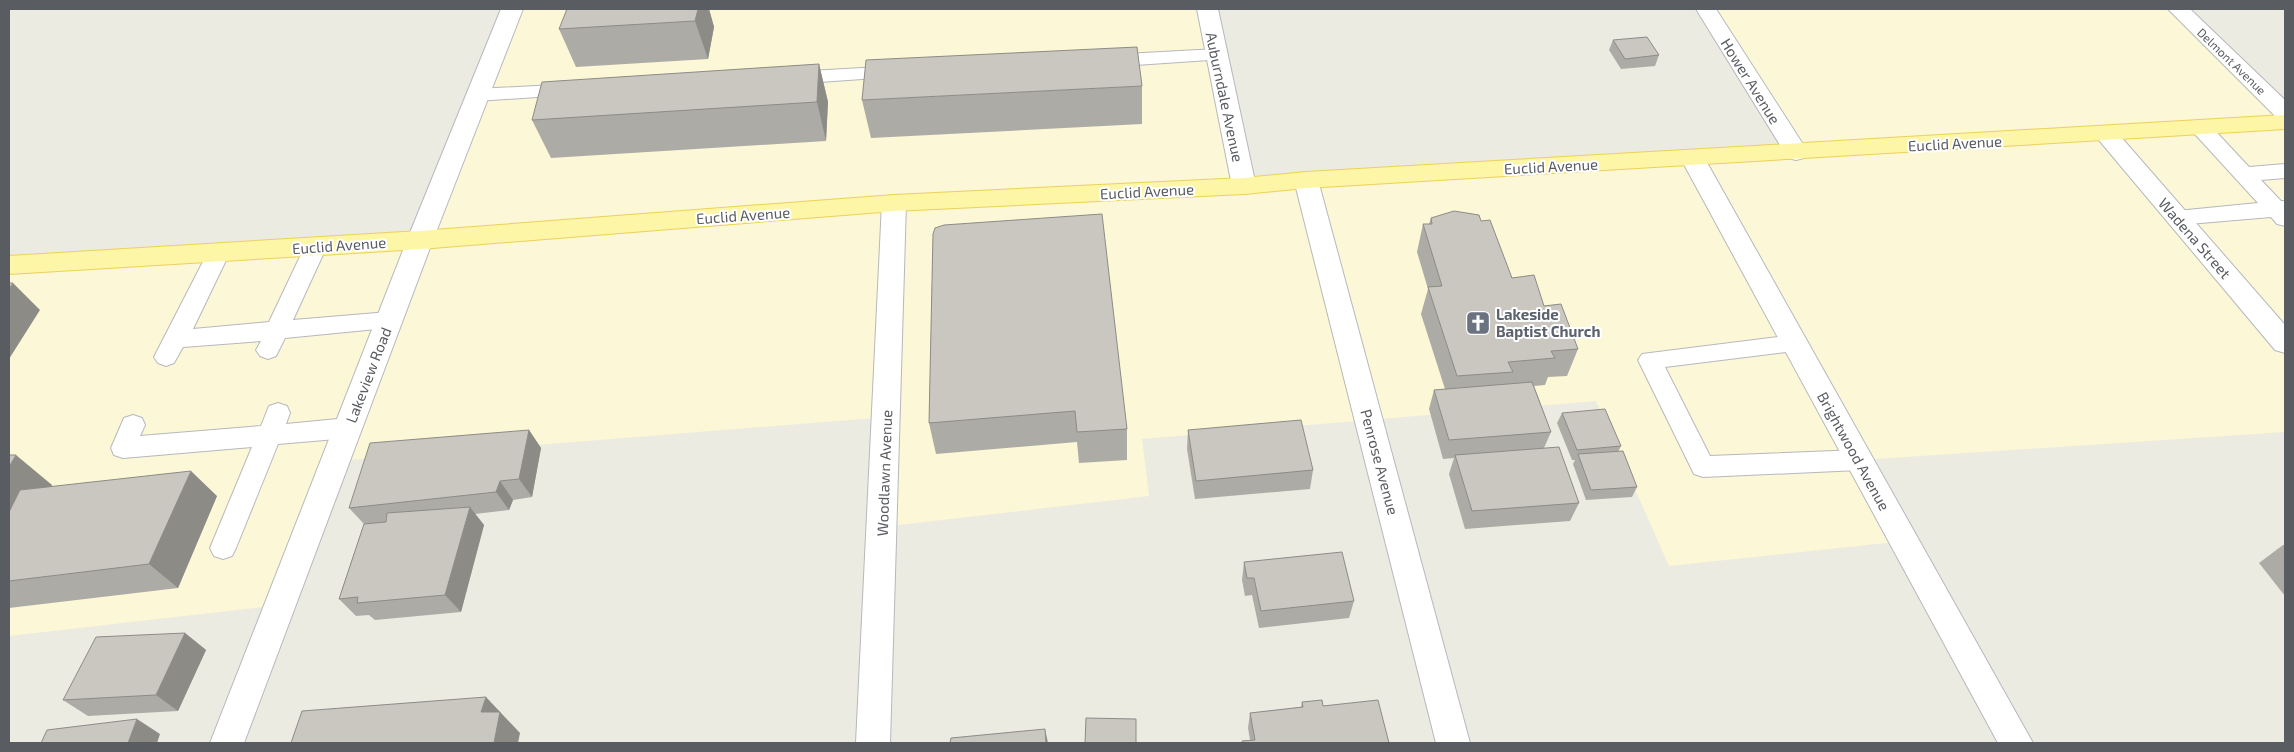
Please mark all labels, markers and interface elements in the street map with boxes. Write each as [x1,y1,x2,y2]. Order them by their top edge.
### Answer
street label: Delmont Avenue [2195,25,2269,97]
street label: Auburndale Avenue [1202,30,1248,164]
street label: Hower Avenue [1717,35,1785,127]
street label: Euclid Avenue [1907,132,2003,154]
street label: Euclid Avenue [1503,155,1599,177]
street label: Euclid Avenue [1099,180,1195,202]
street label: Wadena Street [2155,194,2235,282]
street label: Euclid Avenue [695,203,791,227]
street label: Euclid Avenue [291,233,387,257]
place label: Lakeside Baptist Church [1496,305,1600,340]
church icon: Lakeside Baptist Church [1465,310,1491,336]
street label: Lakeview Road [341,325,395,425]
street label: Brightwood Avenue [1814,388,1894,514]
street label: Penrose Avenue [1357,407,1403,517]
street label: Woodlawn Avenue [873,409,895,537]

